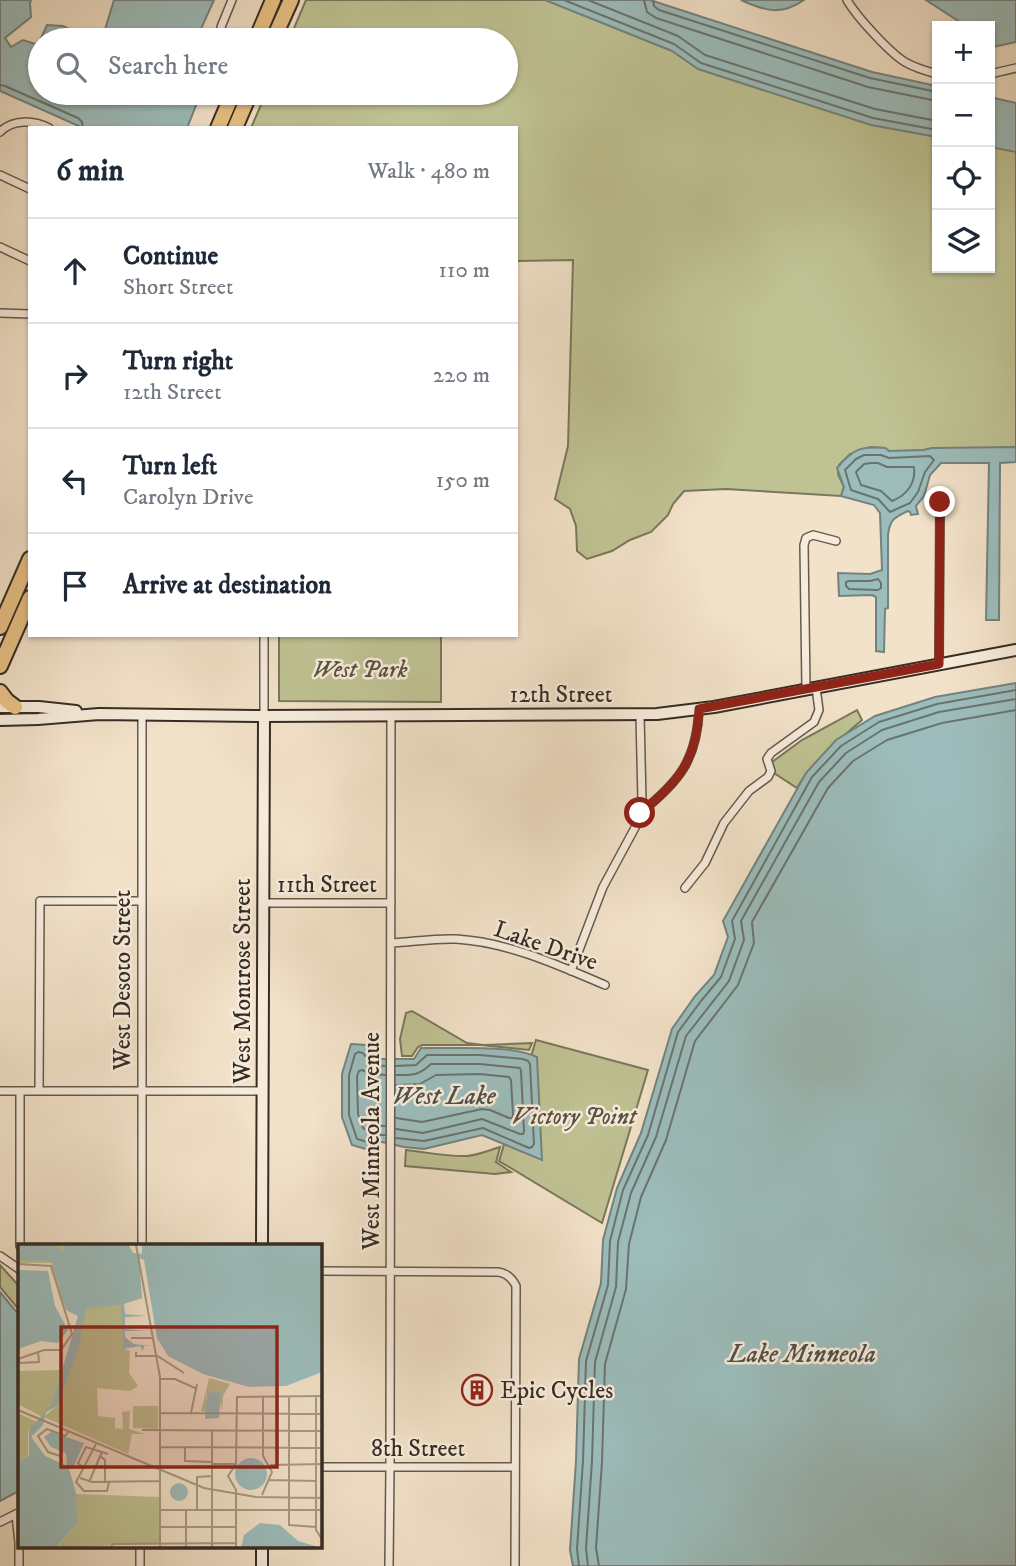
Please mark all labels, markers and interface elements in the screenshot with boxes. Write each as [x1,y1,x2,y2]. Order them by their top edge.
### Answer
map controls [932,21,995,273]
button: + [932,21,995,84]
search box [28,28,518,105]
icon: search [52,48,90,86]
text: Search here [108,50,228,83]
button: − [932,84,995,147]
button: locate [932,147,995,210]
text: 6 min [56,153,124,190]
text: Walk · 480 m [367,157,490,186]
button: layers [932,210,995,273]
text: Continue [123,240,218,273]
icon: ahead [56,252,94,290]
text: 110 m [439,256,490,285]
text: Short Street [123,273,233,302]
text: Turn right [123,345,233,378]
icon: right [56,357,94,395]
text: 220 m [433,361,490,390]
text: 12th Street [123,378,222,407]
text: Turn left [123,450,217,483]
icon: left [56,462,94,500]
text: 150 m [436,466,490,495]
text: Carolyn Drive [123,483,253,512]
route end [924,486,955,517]
icon: arrive [56,567,94,605]
text: Arrive at destination [123,569,332,602]
park label: West Park [312,655,408,685]
street label: 12th Street [510,680,613,710]
route start [624,797,655,828]
street label: 11th Street [277,870,377,900]
street label: West Montrose Street [228,878,258,1085]
street label: West Desoto Street [108,889,138,1071]
street label: Lake Drive [490,914,602,978]
street label: West Minneola Avenue [357,1032,387,1251]
water label: West Lake [392,1080,497,1113]
park label: Victory Point [512,1102,638,1132]
inset map [18,1244,322,1548]
water label: Lake Minneola [726,1338,876,1371]
building icon: Epic Cycles [460,1373,494,1407]
place label: Epic Cycles [500,1376,613,1406]
street label: 8th Street [371,1434,465,1464]

